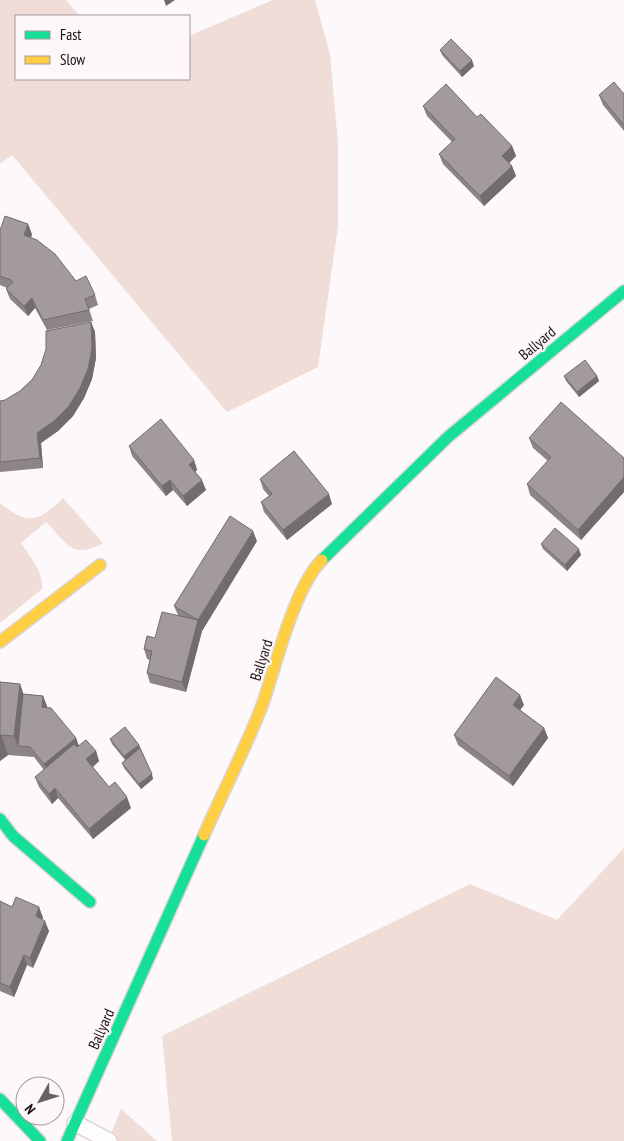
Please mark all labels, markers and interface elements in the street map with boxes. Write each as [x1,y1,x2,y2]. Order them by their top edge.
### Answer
legend [15,15,190,80]
text: Fast [60,25,81,44]
text: Slow [60,50,85,69]
street label: Ballyard [515,322,559,364]
street label: Ballyard [245,637,277,683]
street label: Ballyard [84,1006,118,1052]
north arrow [15,1076,65,1126]
text: N [21,1101,39,1118]

